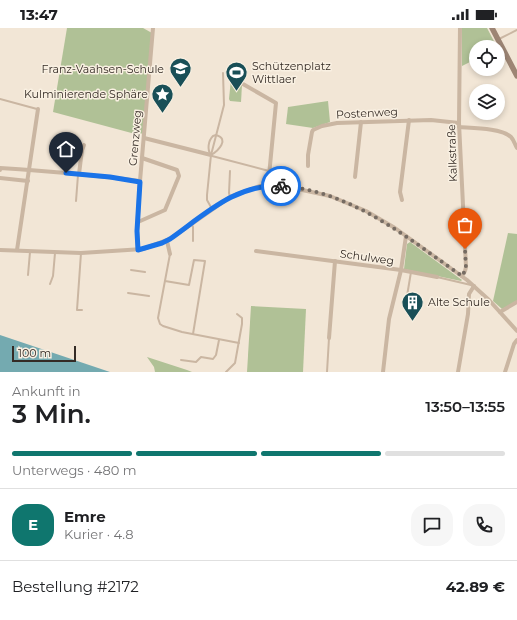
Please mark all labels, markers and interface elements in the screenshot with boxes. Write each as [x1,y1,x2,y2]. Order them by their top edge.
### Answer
text: 13:47 [20,5,58,24]
map controls [469,40,505,120]
button: locate [469,40,505,76]
school or university icon: Franz-Vaahsen-Schule [167,56,193,89]
sports icon: Schützenplatz Wittlaer [223,59,249,92]
place label: Schützenplatz Wittlaer [252,59,331,86]
place label: Franz-Vaahsen-Schule [42,62,164,76]
place icon: Kulminierende Sphäre [150,81,176,114]
button: layers [469,84,505,120]
place label: Kulminierende Sphäre [24,87,148,101]
street label: Postenweg [336,104,398,122]
street label: Grenzweg [126,109,144,167]
street label: Kalkstraße [444,124,460,182]
pin [49,132,83,173]
icon: home [55,138,77,160]
courier [261,166,301,206]
icon: bike [270,175,292,197]
pin [448,208,482,249]
icon: bag [454,214,476,236]
street label: Schulweg [339,246,395,268]
building icon: Alte Schule [399,289,425,322]
place label: Alte Schule [428,295,490,309]
scale bar [12,344,76,363]
text: 100 m [18,346,51,360]
text: Ankunft in [12,383,81,399]
text: 13:50–13:55 [425,397,505,416]
text: 3 Min. [12,398,91,430]
text: Unterwegs · 480 m [12,462,137,478]
button: chat [411,504,453,546]
button: phone [463,504,505,546]
text: Emre [64,507,106,526]
text: E [28,515,38,534]
text: Kurier · 4.8 [64,526,134,542]
text: Bestellung #2172 [12,577,139,596]
text: 42.89 € [446,577,505,596]

